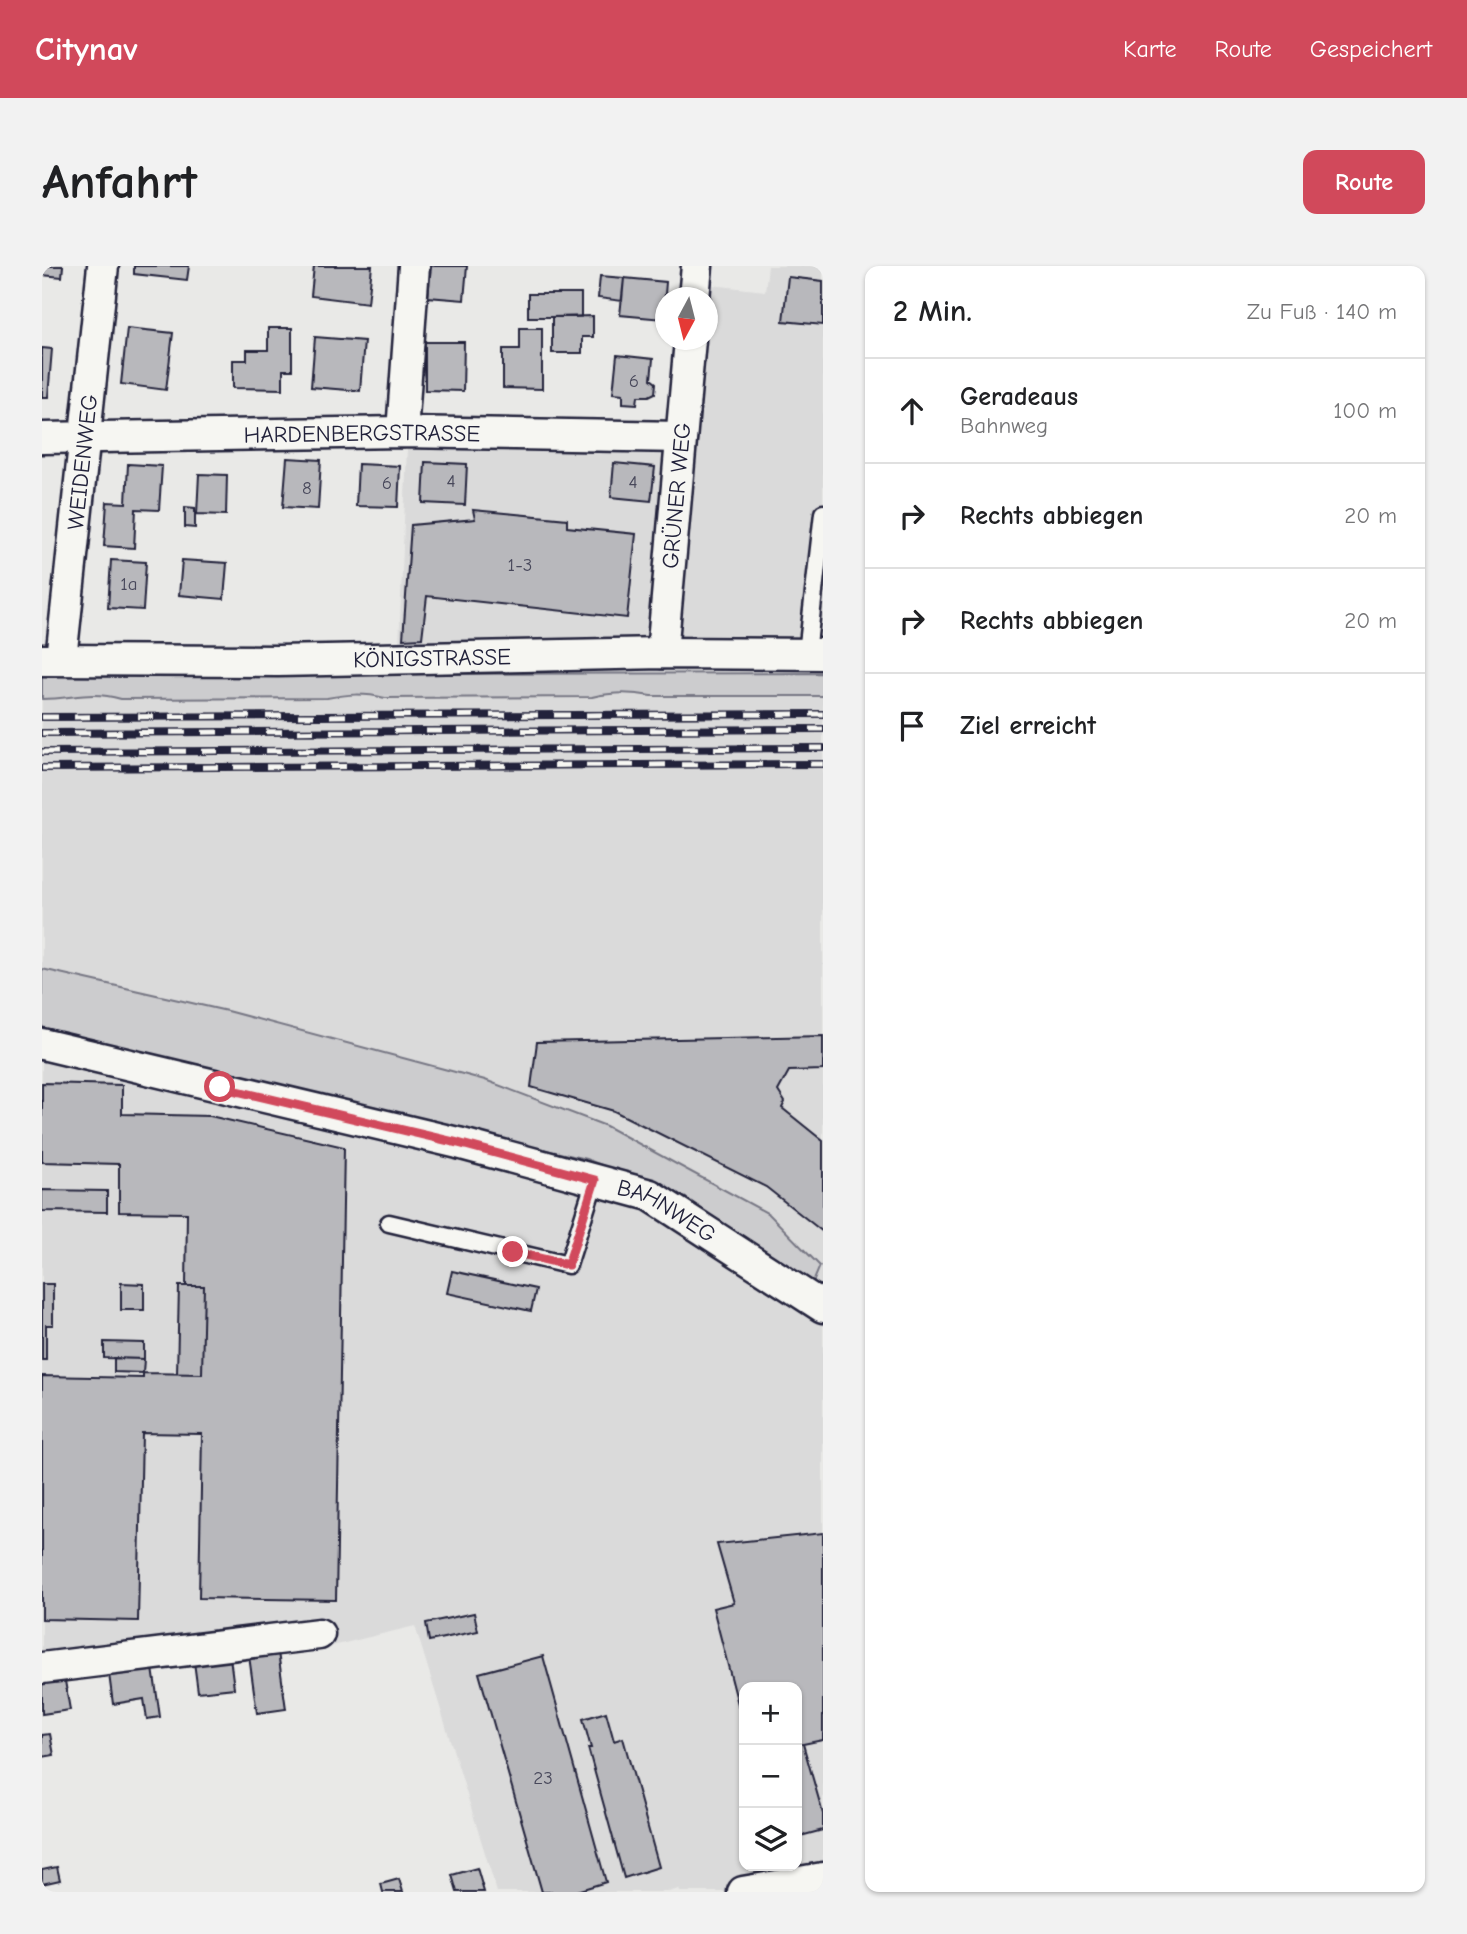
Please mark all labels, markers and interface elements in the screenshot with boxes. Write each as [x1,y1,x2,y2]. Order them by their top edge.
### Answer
text: Citynav [35,30,138,68]
text: Karte [1123,35,1177,63]
text: Route [1215,35,1272,63]
text: Gespeichert [1310,35,1432,63]
button: Route [1303,150,1425,214]
text: Anfahrt [42,154,197,210]
north arrow [655,287,718,350]
text: 2 Min. [893,294,972,329]
text: Zu Fuß · 140 m [1247,298,1397,325]
house number: 6 [629,370,639,392]
text: Geradeaus [960,382,1078,412]
icon: ahead [893,392,931,430]
street label: WEIDENWEG [61,393,103,531]
text: 100 m [1333,397,1397,424]
text: Bahnweg [960,412,1048,439]
street label: HARDENBERGSTRASSE [243,419,481,448]
street label: GRÜNER WEG [656,421,696,570]
house number: 4 [446,470,456,492]
house number: 4 [628,471,638,493]
house number: 6 [382,472,392,494]
house number: 8 [302,477,312,499]
icon: right [893,497,931,535]
text: Rechts abbiegen [960,501,1143,531]
text: 20 m [1344,502,1397,529]
house number: 1-3 [508,554,532,576]
house number: 1a [120,573,138,595]
icon: right [893,602,931,640]
text: Rechts abbiegen [960,606,1143,636]
text: 20 m [1344,607,1397,634]
street label: KÖNIGSTRASSE [353,643,511,673]
icon: arrive [893,707,931,745]
text: Ziel erreicht [960,711,1096,741]
route start [204,1071,235,1102]
street label: BAHNWEG [614,1173,721,1248]
route end [497,1236,528,1267]
map controls [739,1682,802,1871]
button: + [739,1682,802,1745]
button: − [739,1745,802,1808]
house number: 23 [533,1767,553,1789]
button: layers [739,1808,802,1871]

